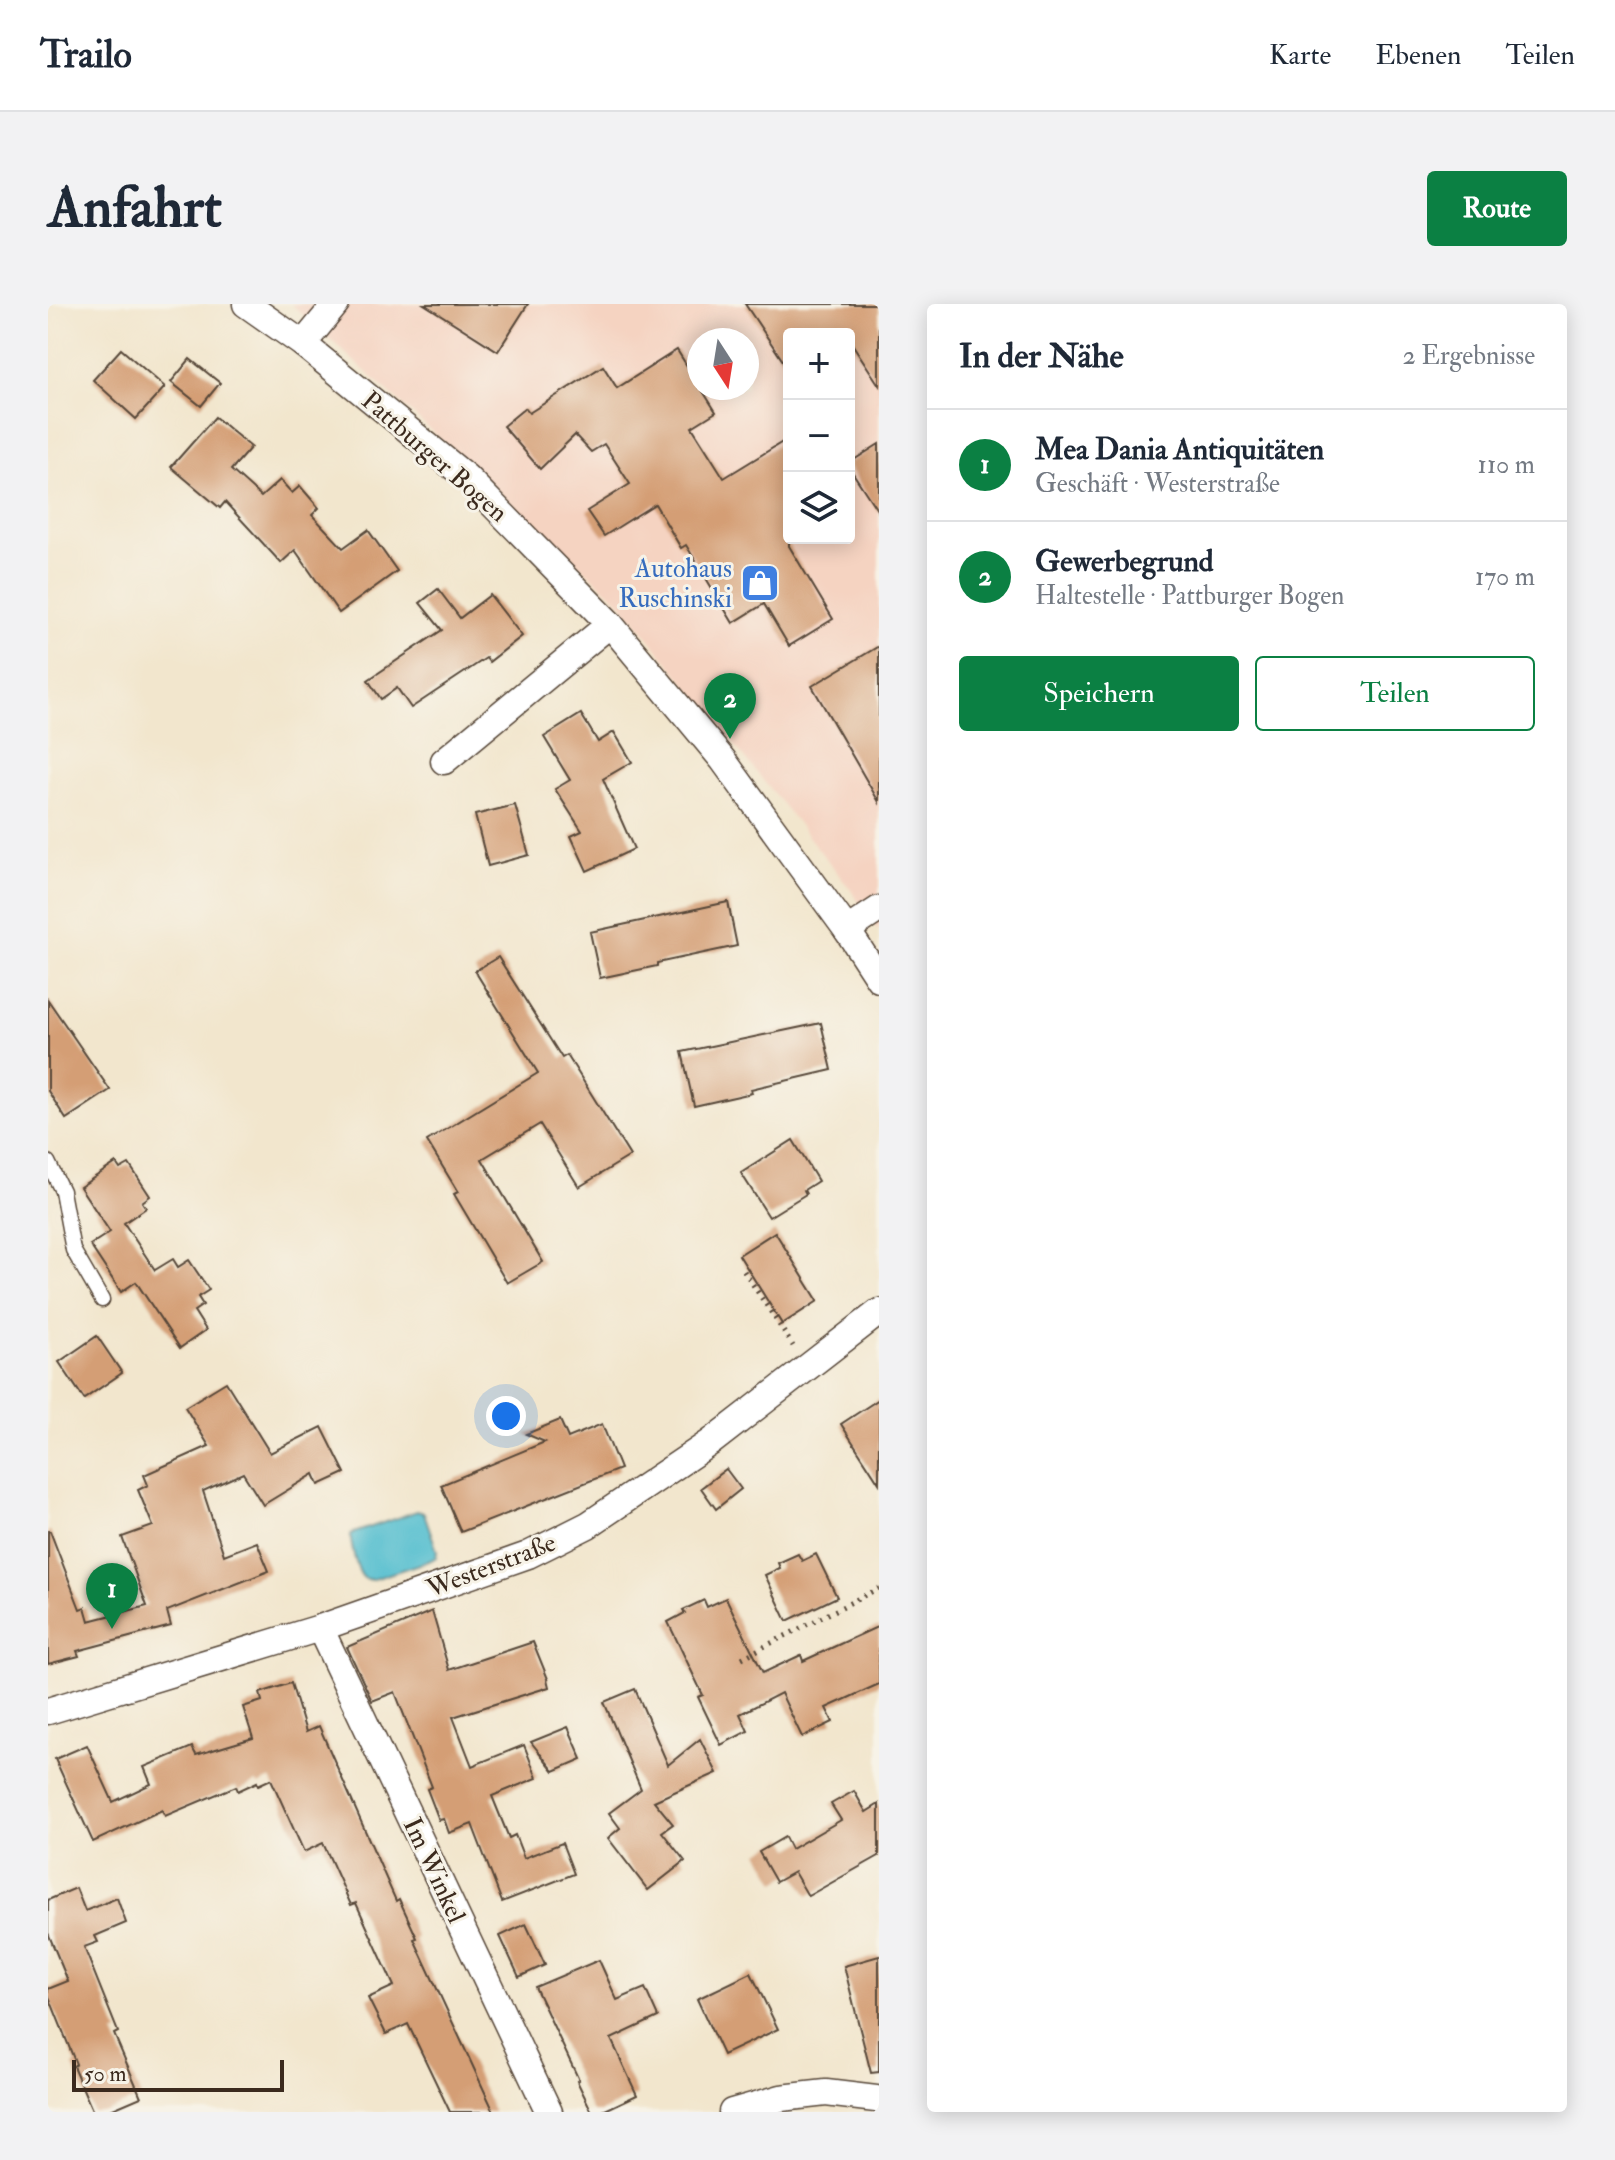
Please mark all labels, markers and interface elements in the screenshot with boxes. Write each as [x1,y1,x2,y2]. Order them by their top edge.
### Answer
text: Trailo [40,31,132,79]
text: Karte [1269,38,1331,73]
text: Ebenen [1375,38,1461,73]
text: Teilen [1505,38,1575,73]
button: Route [1427,171,1567,246]
text: Anfahrt [48,173,222,244]
north arrow [687,328,759,400]
map controls [783,328,855,544]
button: + [783,328,855,400]
text: In der Nähe [959,335,1124,378]
text: 2 Ergebnisse [1403,340,1535,372]
street label: Pattburger Bogen [355,385,514,529]
button: − [783,400,855,472]
text: Mea Dania Antiquitäten [1035,431,1324,468]
text: 1 [980,449,990,481]
text: 110 m [1478,449,1535,481]
text: Geschäft · Westerstraße [1035,468,1280,500]
button: layers [783,472,855,544]
text: Gewerbegrund [1035,543,1214,580]
place label: Autohaus Ruschinski [619,553,732,615]
text: 2 [978,561,992,593]
text: 170 m [1475,561,1535,593]
shop icon: Autohaus Ruschinski [739,562,781,604]
text: Haltestelle · Pattburger Bogen [1035,580,1344,612]
button: Speichern [959,656,1239,731]
button: Teilen [1255,656,1535,731]
pin: 2 [704,673,756,739]
your location [486,1396,526,1436]
street label: Westerstraße [421,1527,560,1606]
pin: 1 [86,1563,138,1629]
street label: Im Winkel [396,1813,473,1928]
scale bar [72,2056,284,2092]
text: 50 m [84,2060,126,2088]

